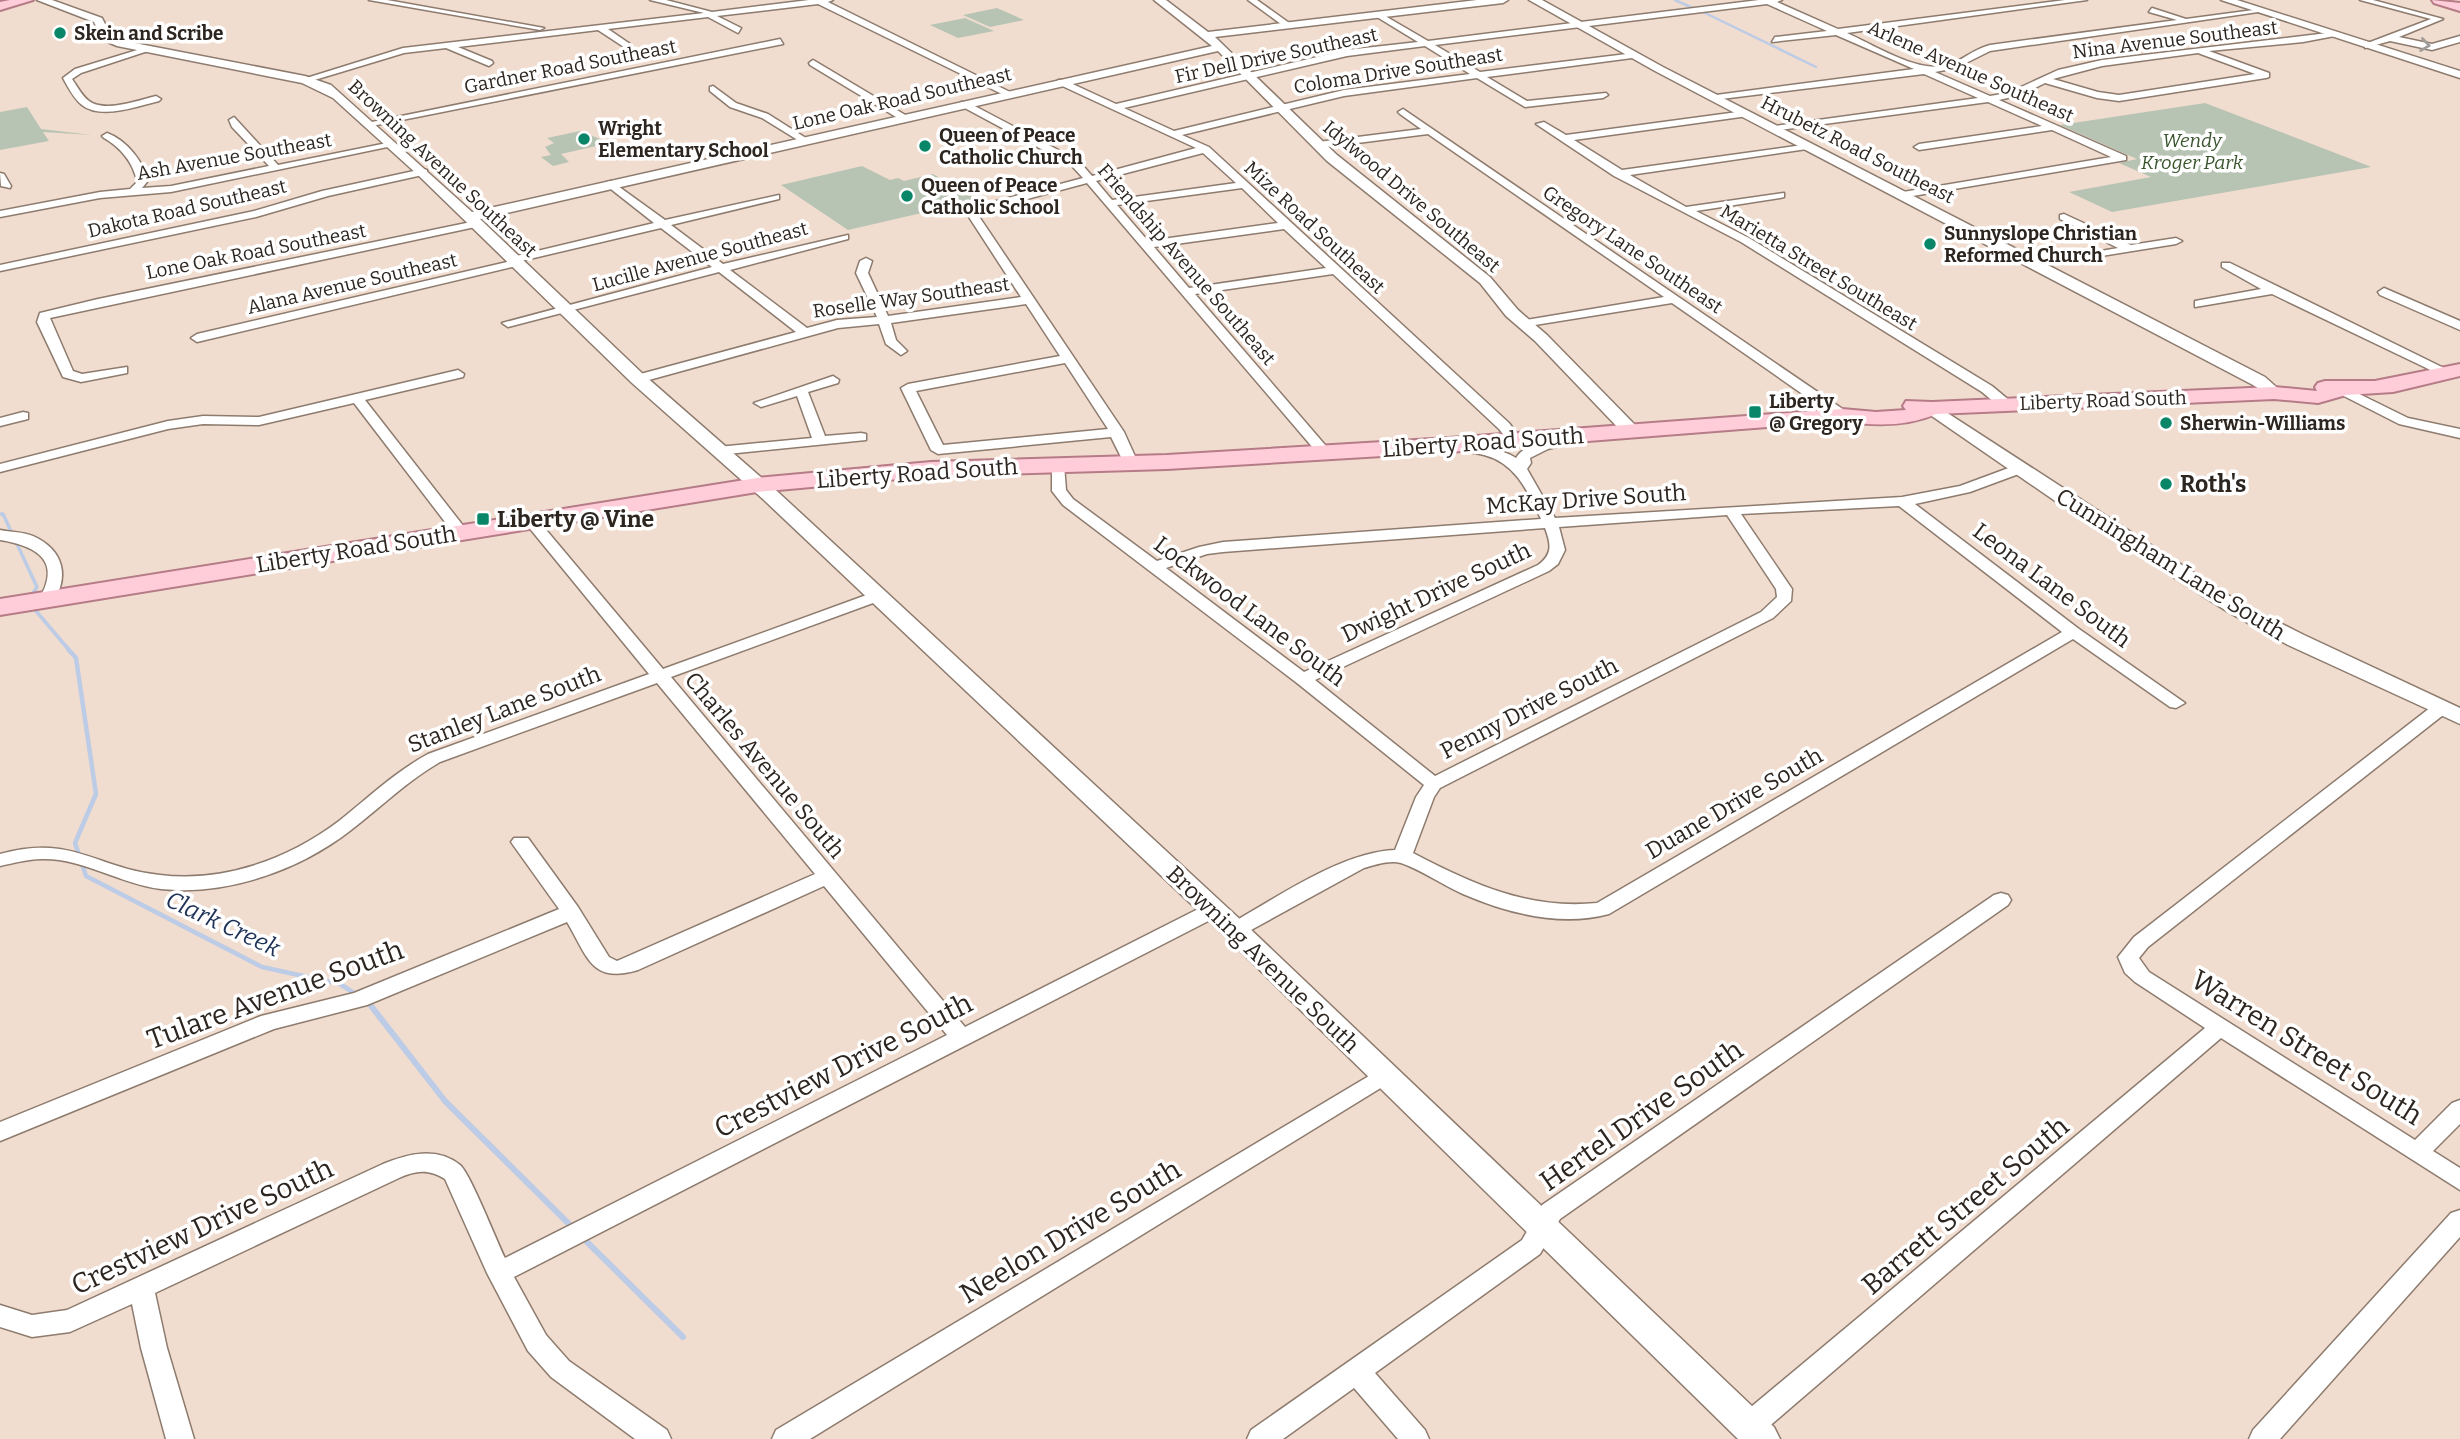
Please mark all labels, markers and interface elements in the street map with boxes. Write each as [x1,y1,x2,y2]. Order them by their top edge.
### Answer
street label: Nina Avenue Southeast [2071,15,2279,64]
street label: Arlene Avenue Southeast [1864,16,2077,127]
place label: Skein and Scribe [74,22,223,45]
street label: Fir Dell Drive Southeast [1173,23,1380,88]
marker: Skein and Scribe [52,25,68,41]
street label: Gardner Road Southeast [462,35,678,98]
one-way arrow [2419,37,2431,52]
street label: Coloma Drive Southeast [1292,43,1504,98]
street label: Lone Oak Road Southeast [791,62,1014,135]
street label: Browning Avenue Southeast [344,75,542,262]
street label: Hrubetz Road Southeast [1757,91,1958,208]
street label: Idylwood Drive Southeast [1319,116,1505,277]
place label: Wright Elementary School [598,117,769,162]
place label: Queen of Peace Catholic Church [939,124,1083,169]
street label: Ash Avenue Southeast [135,128,333,185]
park label: Wendy Kroger Park [2141,129,2244,174]
marker: Wright Elementary School [576,131,592,147]
marker: Queen of Peace Catholic Church [917,138,933,154]
street label: Mize Road Southeast [1240,156,1390,298]
street label: Friendship Avenue Southeast [1093,159,1280,370]
street label: Dakota Road Southeast [86,174,289,243]
place label: Queen of Peace Catholic School [921,174,1060,219]
street label: Gregory Lane Southeast [1538,181,1727,318]
marker: Queen of Peace Catholic School [899,188,915,204]
street label: Marietta Street Southeast [1716,199,1921,335]
street label: Lucille Avenue Southeast [590,217,810,296]
street label: Lone Oak Road Southeast [144,219,368,284]
place label: Sunnyslope Christian Reformed Church [1944,222,2138,267]
marker: Sunnyslope Christian Reformed Church [1922,236,1938,252]
street label: Alana Avenue Southeast [245,248,459,319]
street label: Roselle Way Southeast [811,272,1011,323]
street label: Liberty Road South [2019,386,2187,415]
place label: Liberty @ Gregory [1769,390,1863,435]
marker: Liberty @ Gregory [1747,404,1763,420]
place label: Sherwin-Williams [2180,412,2345,435]
marker: Sherwin-Williams [2158,415,2174,431]
street label: Liberty Road South [1381,421,1585,463]
street label: Liberty Road South [815,452,1019,494]
place label: Roth's [2180,470,2246,498]
marker: Roth's [2158,476,2174,492]
street label: McKay Drive South [1485,478,1687,520]
street label: Cunningham Lane South [2051,482,2291,646]
place label: Liberty @ Vine [497,505,654,533]
marker: Liberty @ Vine [475,511,491,527]
street label: Leona Lane South [1968,517,2136,653]
street label: Liberty Road South [254,519,458,579]
street label: Lockwood Lane South [1149,530,1351,692]
street label: Dwight Drive South [1337,536,1535,648]
street label: Penny Drive South [1435,651,1623,765]
street label: Stanley Lane South [404,659,604,759]
street label: Charles Avenue South [679,666,851,864]
street label: Duane Drive South [1641,741,1827,865]
street label: Browning Avenue South [1161,860,1365,1058]
water label: Clark Creek [162,885,285,963]
street label: Tulare Avenue South [143,933,408,1056]
street label: Warren Street South [2185,963,2428,1132]
street label: Crestview Drive South [709,986,978,1145]
street label: Hertel Drive South [1534,1033,1749,1198]
street label: Barrett Street South [1855,1109,2075,1301]
street label: Crestview Drive South [66,1151,338,1302]
street label: Neelon Drive South [954,1152,1187,1310]

